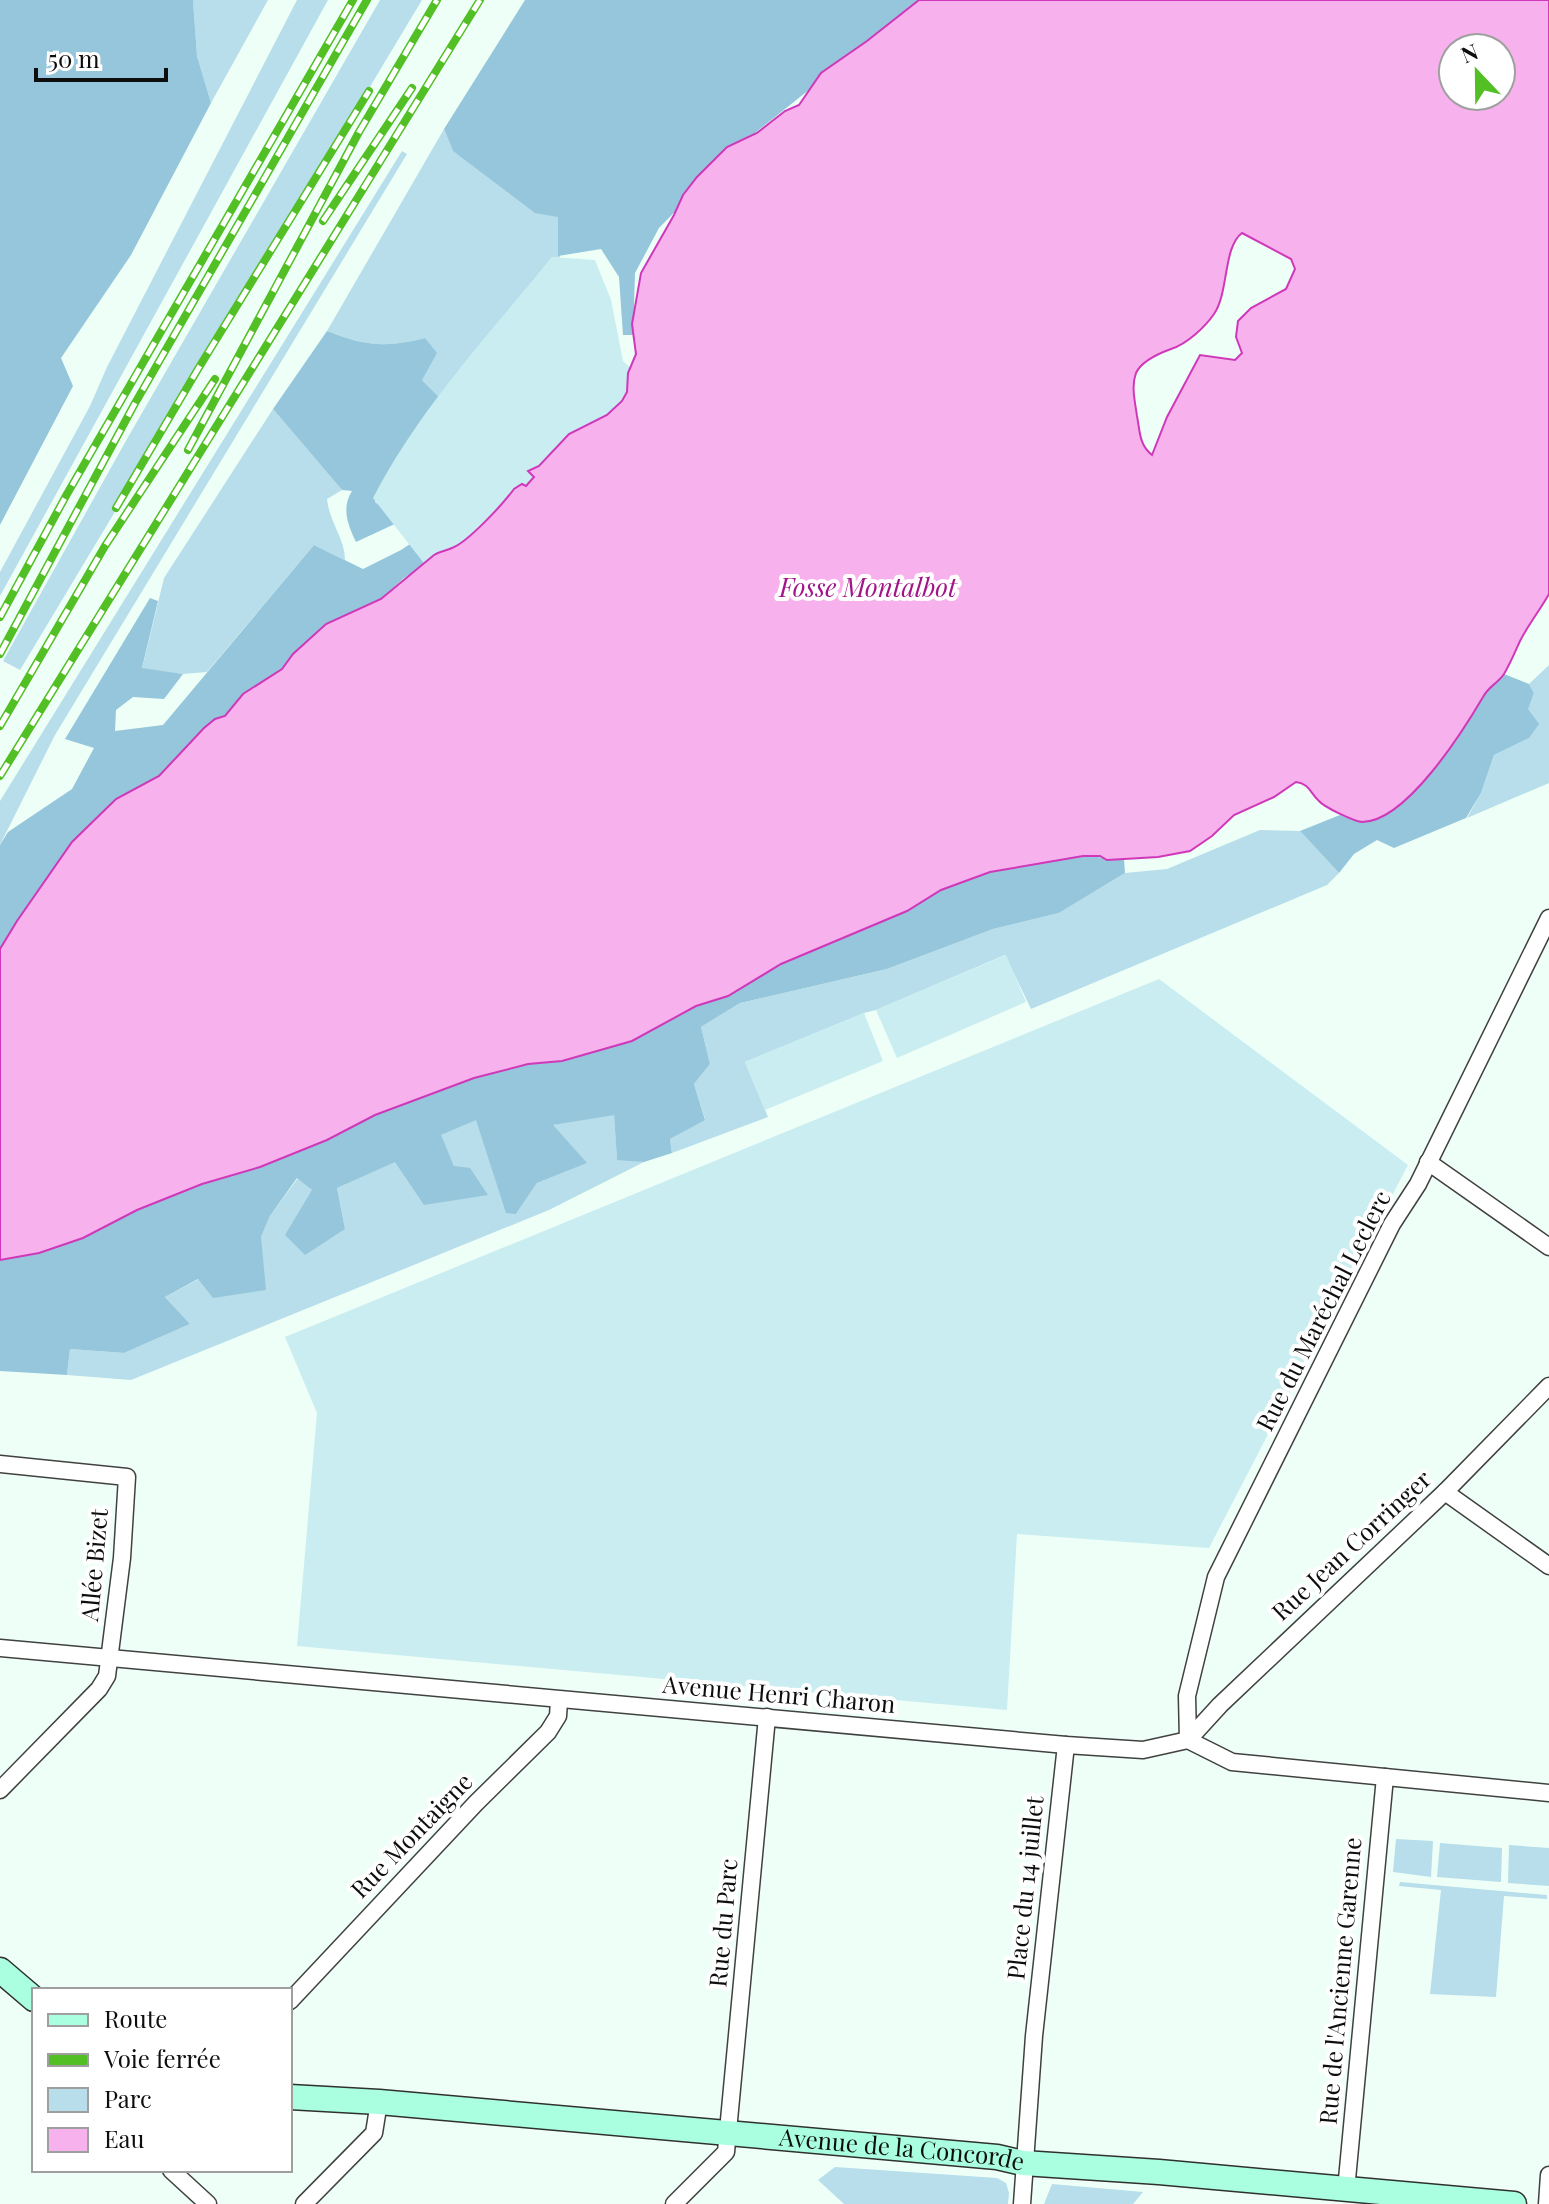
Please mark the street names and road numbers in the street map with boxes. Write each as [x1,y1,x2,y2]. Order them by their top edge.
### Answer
street label: Rue du Maréchal Leclerc [1248,1184,1397,1436]
street label: Rue Jean Corringer [1264,1462,1437,1627]
street label: Allée Bizet [72,1507,114,1623]
street label: Avenue Henri Charon [661,1667,897,1719]
street label: Rue Montaigne [343,1765,478,1904]
street label: Place du 14 juillet [998,1794,1050,1981]
street label: Rue de l'Ancienne Garenne [1311,1836,1367,2126]
street label: Rue du Parc [700,1857,744,1989]
street label: Avenue de la Concorde [777,2120,1028,2177]

